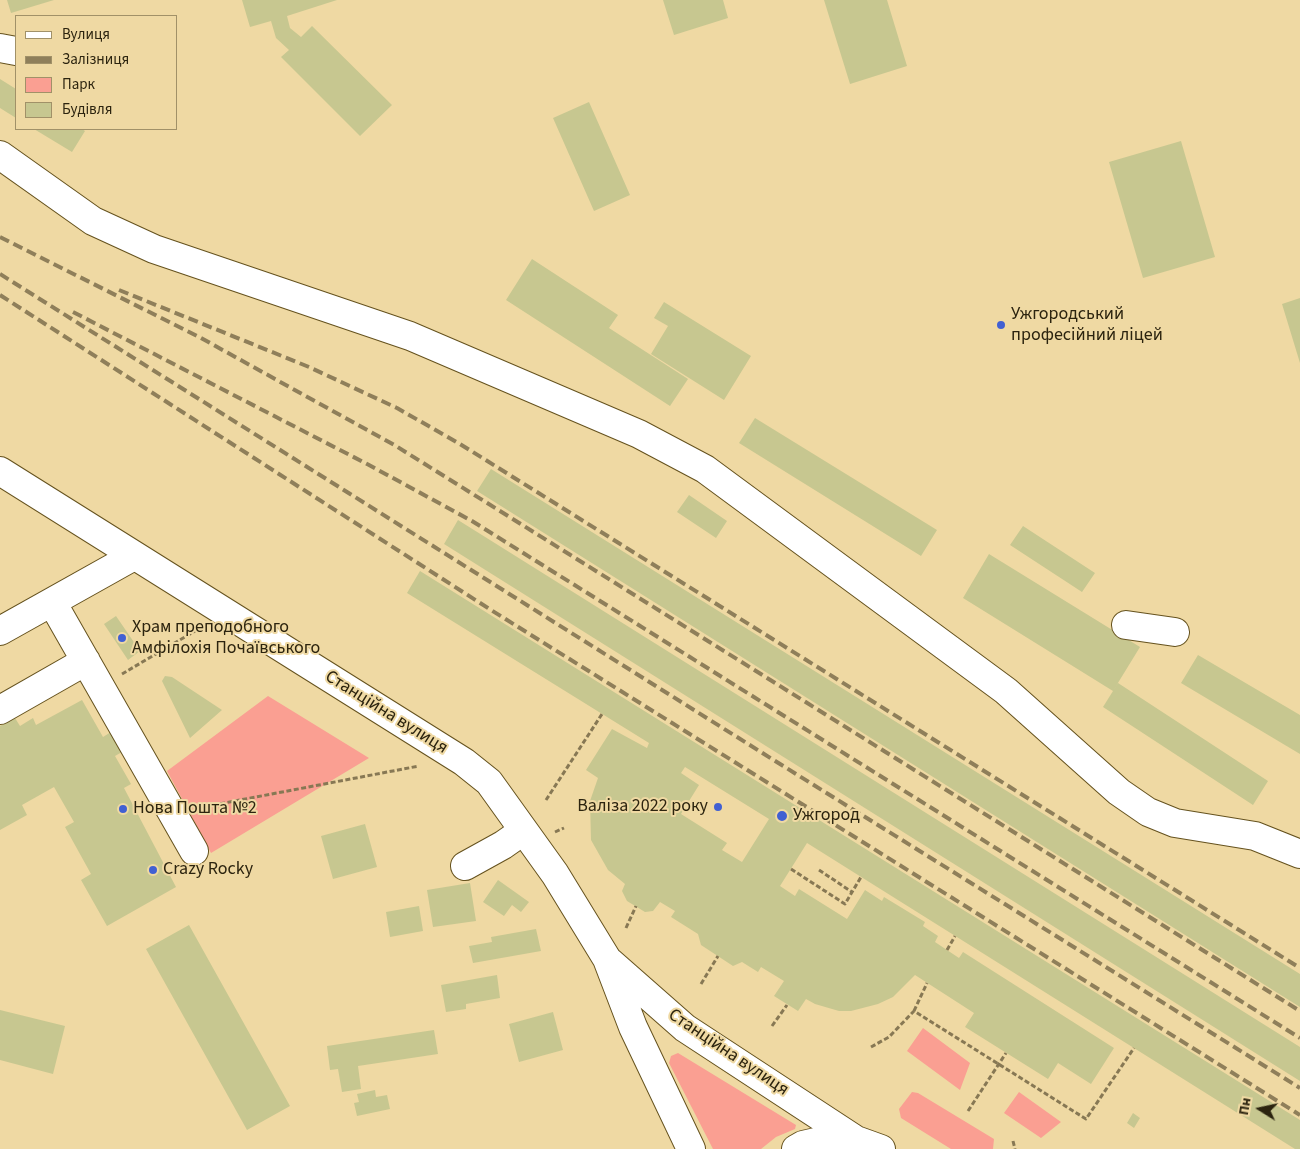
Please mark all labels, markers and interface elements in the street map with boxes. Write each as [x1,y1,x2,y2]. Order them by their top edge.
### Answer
legend [15,15,178,130]
text: Вулиця [62,24,110,45]
text: Залізниця [62,49,129,70]
text: Парк [62,74,95,95]
text: Будівля [62,99,112,120]
place label: Ужгородський професійний ліцей [1011,304,1163,346]
marker: Ужгородський професійний ліцей [995,319,1007,331]
place label: Храм преподобного Амфілохія Почаївського [132,617,320,660]
marker: Храм преподобного Амфілохія Почаївського [116,632,128,644]
street label: Станційна вулиця [321,667,451,759]
place label: Валіза 2022 року [577,796,708,818]
place label: Нова Пошта №2 [133,798,257,820]
marker: Валіза 2022 року [712,801,724,813]
marker: Нова Пошта №2 [117,803,129,815]
place label: Ужгород [793,805,860,827]
marker: Ужгород [775,809,789,823]
place label: Crazy Rocky [163,859,253,881]
marker: Crazy Rocky [147,864,159,876]
street label: Станційна вулиця [664,1005,792,1101]
north arrow [1235,1084,1285,1134]
text: Пн [1234,1096,1257,1117]

